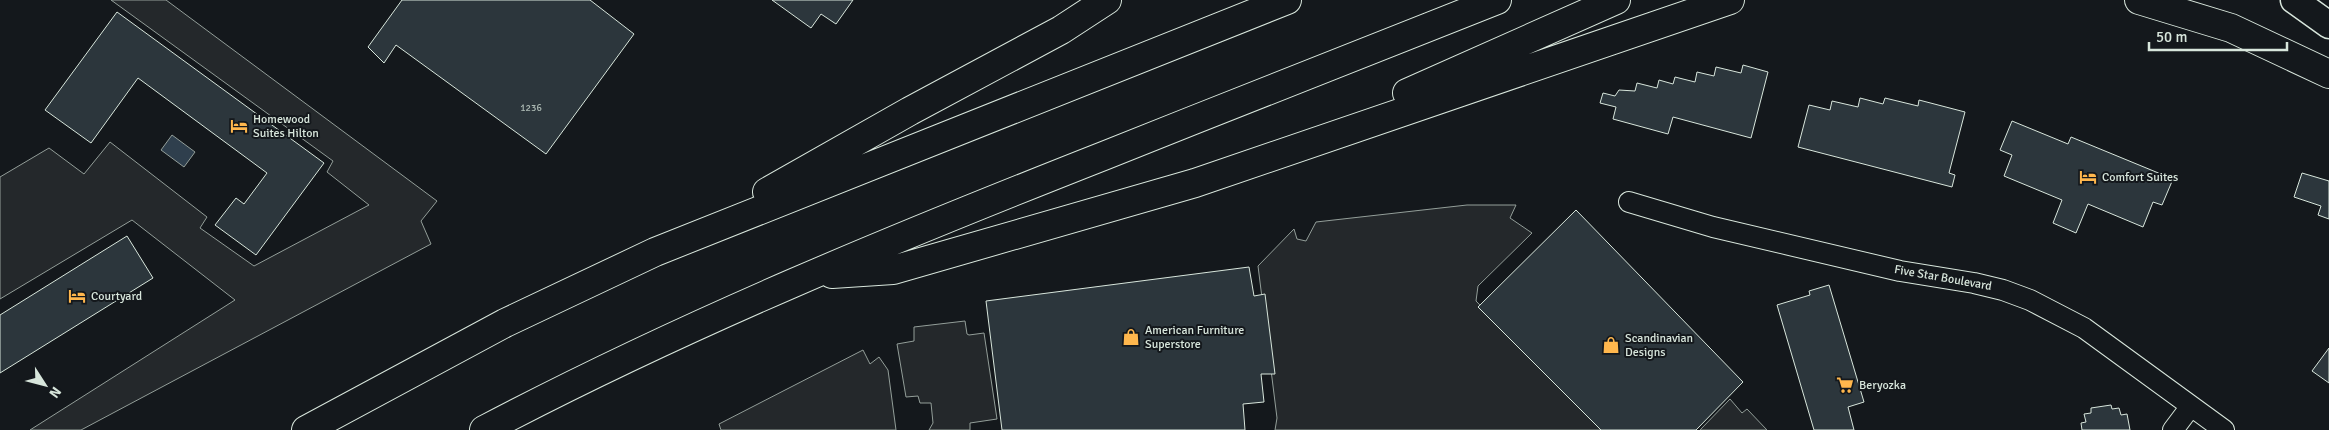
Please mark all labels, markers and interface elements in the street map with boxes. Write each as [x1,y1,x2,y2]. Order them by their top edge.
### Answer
scale bar [2149,20,2286,52]
text: 50 m [2156,28,2187,46]
house number: 1236 [520,102,542,114]
place label: Homewood Suites Hilton [253,112,319,141]
hotel icon: Homewood Suites Hilton [229,116,249,136]
hotel icon: Comfort Suites [2078,167,2098,187]
place label: Comfort Suites [2102,170,2178,185]
street label: Five Star Boulevard [1893,262,1993,294]
hotel icon: Courtyard [67,286,87,306]
place label: Courtyard [91,289,142,304]
place label: American Furniture Superstore [1145,323,1244,352]
shop icon: American Furniture Superstore [1121,327,1141,347]
place label: Scandinavian Designs [1625,331,1693,360]
shop icon: Scandinavian Designs [1601,335,1621,355]
north arrow [20,360,70,410]
supermarket icon: Beryozka [1835,375,1855,395]
place label: Beryozka [1859,378,1906,393]
text: N [45,383,65,401]

